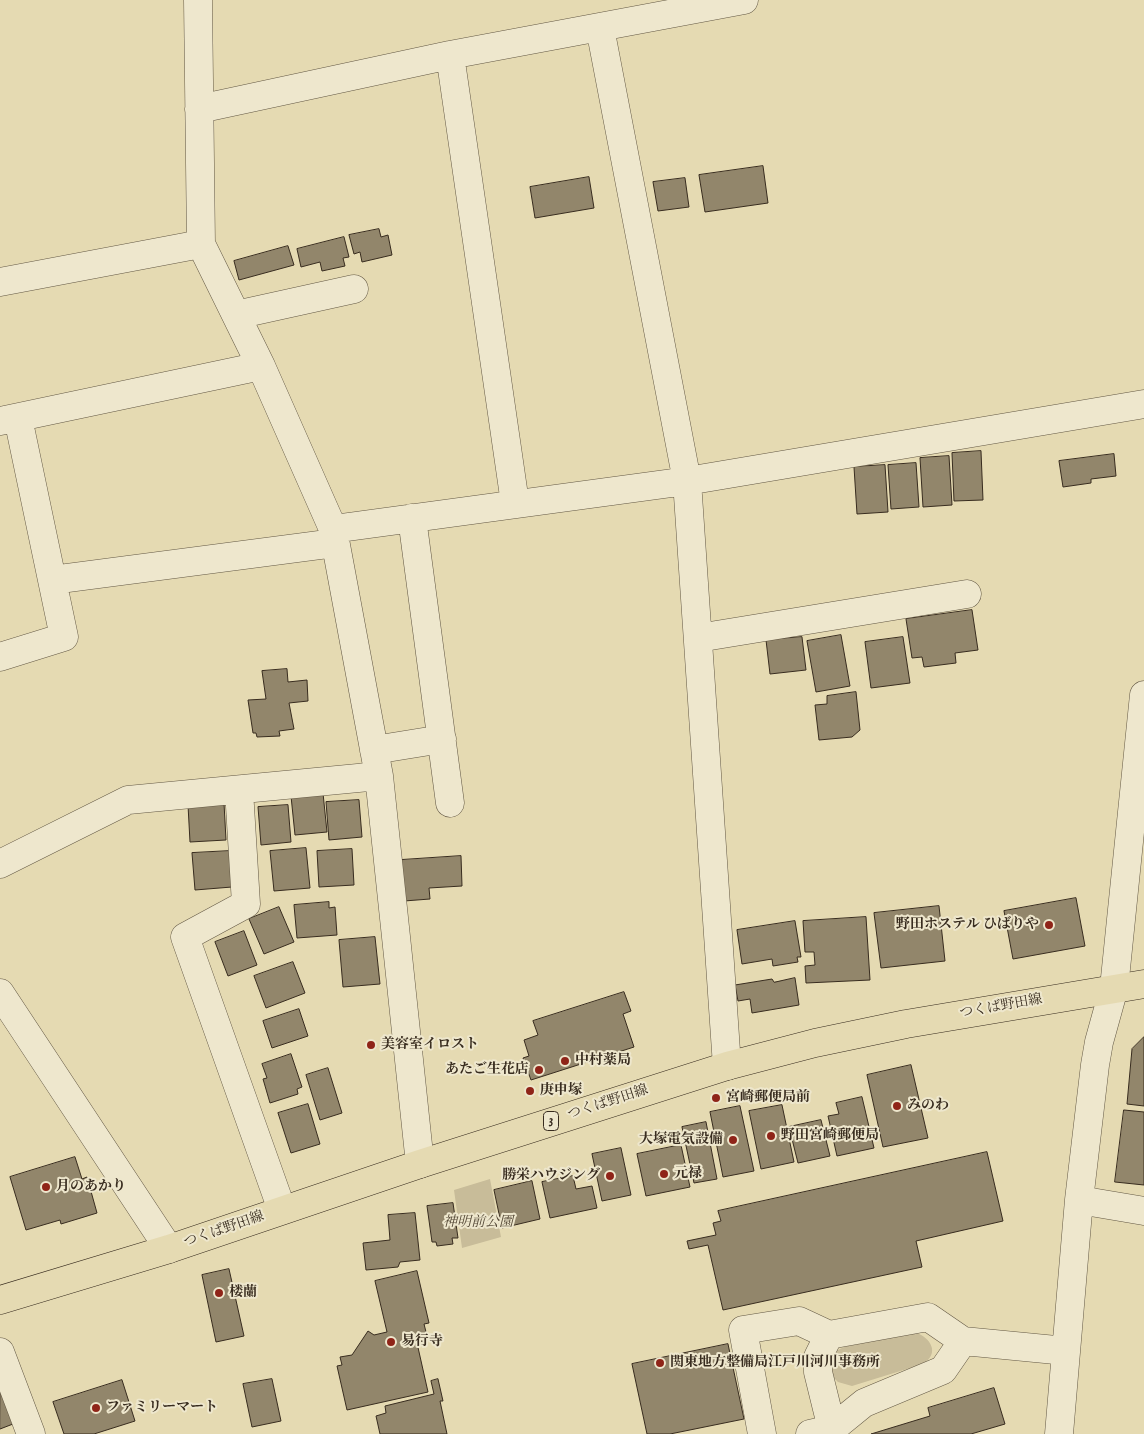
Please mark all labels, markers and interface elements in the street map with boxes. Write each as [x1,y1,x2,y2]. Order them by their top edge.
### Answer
place label: 野田ホステル ひばりや [896,917,1039,933]
marker: 野田ホステル ひばりや [1043,919,1055,931]
street label: つくば野田線 [958,991,1044,1023]
place label: 美容室イロスト [381,1037,479,1053]
marker: 美容室イロスト [365,1039,377,1051]
place label: 中村薬局 [575,1053,631,1069]
marker: 中村薬局 [559,1055,571,1067]
place label: あたご生花店 [445,1062,529,1078]
marker: あたご生花店 [533,1064,545,1076]
street label: つくば野田線 [565,1082,651,1124]
place label: 庚申塚 [540,1083,582,1099]
marker: 庚申塚 [524,1085,536,1097]
place label: 宮崎郵便局前 [726,1090,810,1106]
marker: 宮崎郵便局前 [710,1092,722,1104]
place label: みのわ [907,1098,949,1114]
marker: みのわ [891,1100,903,1112]
road number: 3 [544,1112,558,1130]
place label: 野田宮崎郵便局 [781,1128,879,1144]
marker: 野田宮崎郵便局 [765,1130,777,1142]
place label: 大塚電気設備 [639,1132,723,1148]
marker: 大塚電気設備 [727,1134,739,1146]
place label: 元禄 [674,1166,702,1182]
place label: 勝栄ハウジング [502,1168,600,1184]
marker: 元禄 [658,1168,670,1180]
marker: 勝栄ハウジング [604,1170,616,1182]
place label: 月のあかり [56,1179,126,1195]
marker: 月のあかり [40,1181,52,1193]
street label: つくば野田線 [182,1208,266,1252]
park label: 神明前公園 [443,1215,513,1231]
place label: 楼蘭 [229,1285,257,1301]
marker: 楼蘭 [213,1287,225,1299]
place label: 易行寺 [401,1334,443,1350]
marker: 易行寺 [385,1336,397,1348]
place label: 関東地方整備局江戸川河川事務所 [670,1355,880,1371]
marker: 関東地方整備局江戸川河川事務所 [654,1357,666,1369]
place label: ファミリーマート [106,1400,218,1416]
marker: ファミリーマート [90,1402,102,1414]

